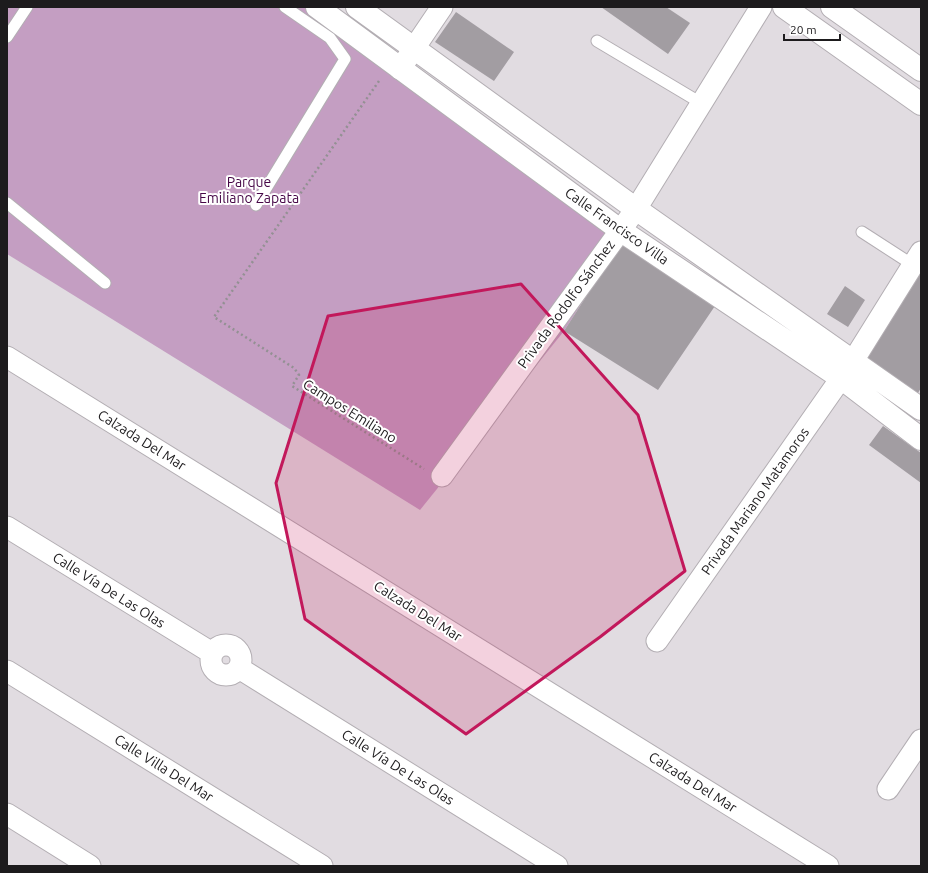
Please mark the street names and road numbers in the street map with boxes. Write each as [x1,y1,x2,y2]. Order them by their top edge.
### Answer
street label: Calle Francisco Villa [562,184,672,268]
street label: Privada Rodolfo Sánchez [514,237,618,371]
street label: Campos Emiliano [300,376,400,446]
street label: Calzada Del Mar [95,406,190,474]
street label: Privada Mariano Matamoros [698,424,812,578]
street label: Calle Vía De Las Olas [50,549,168,631]
street label: Calzada Del Mar [371,577,466,645]
street label: Calle Vía De Las Olas [339,726,457,808]
street label: Calle Villa Del Mar [112,731,217,805]
street label: Calzada Del Mar [646,748,741,816]

